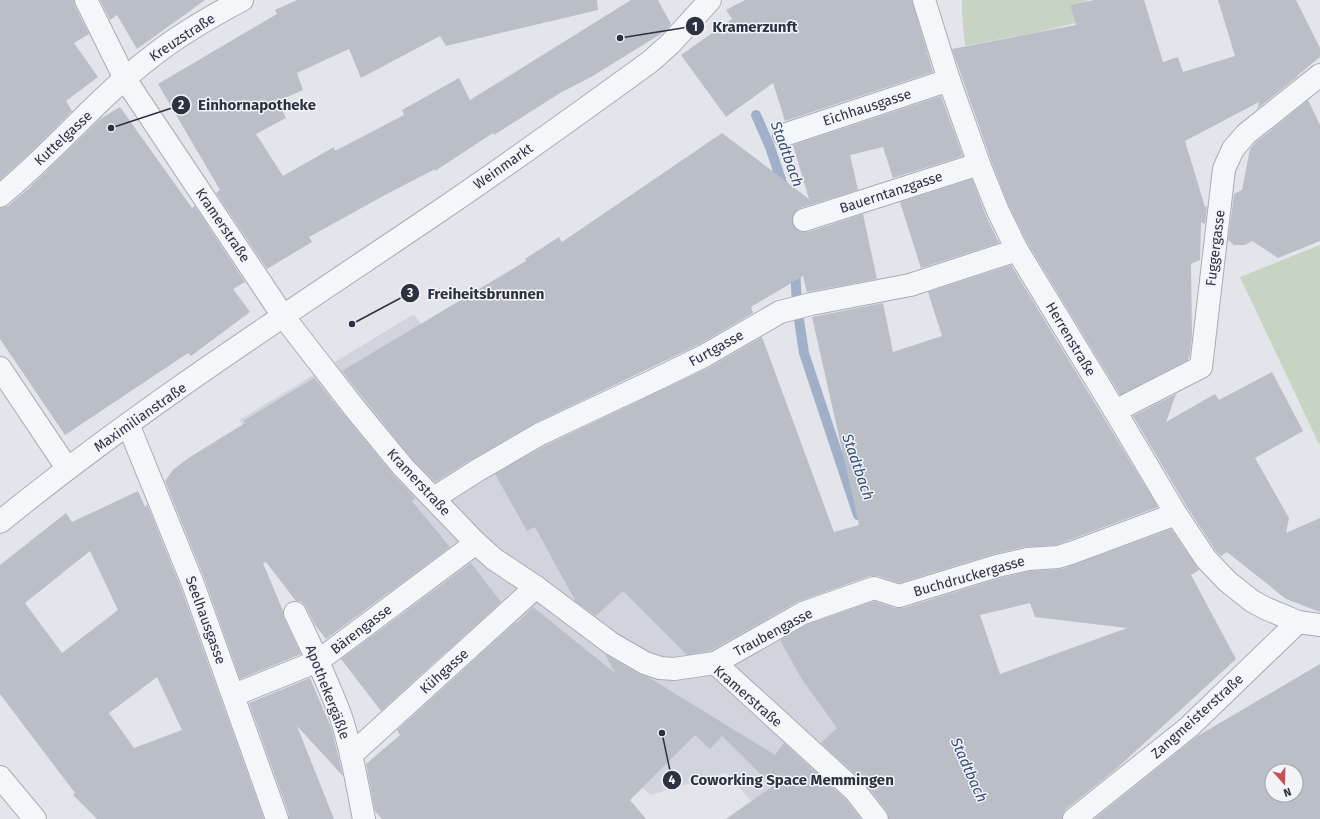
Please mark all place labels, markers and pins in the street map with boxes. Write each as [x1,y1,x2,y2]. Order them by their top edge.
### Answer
callout: Kramerzunft [685,13,806,40]
callout: Einhornapotheke [171,92,324,119]
callout: Freiheitsbrunnen [400,280,553,307]
callout: Coworking Space Memmingen [662,766,902,793]

